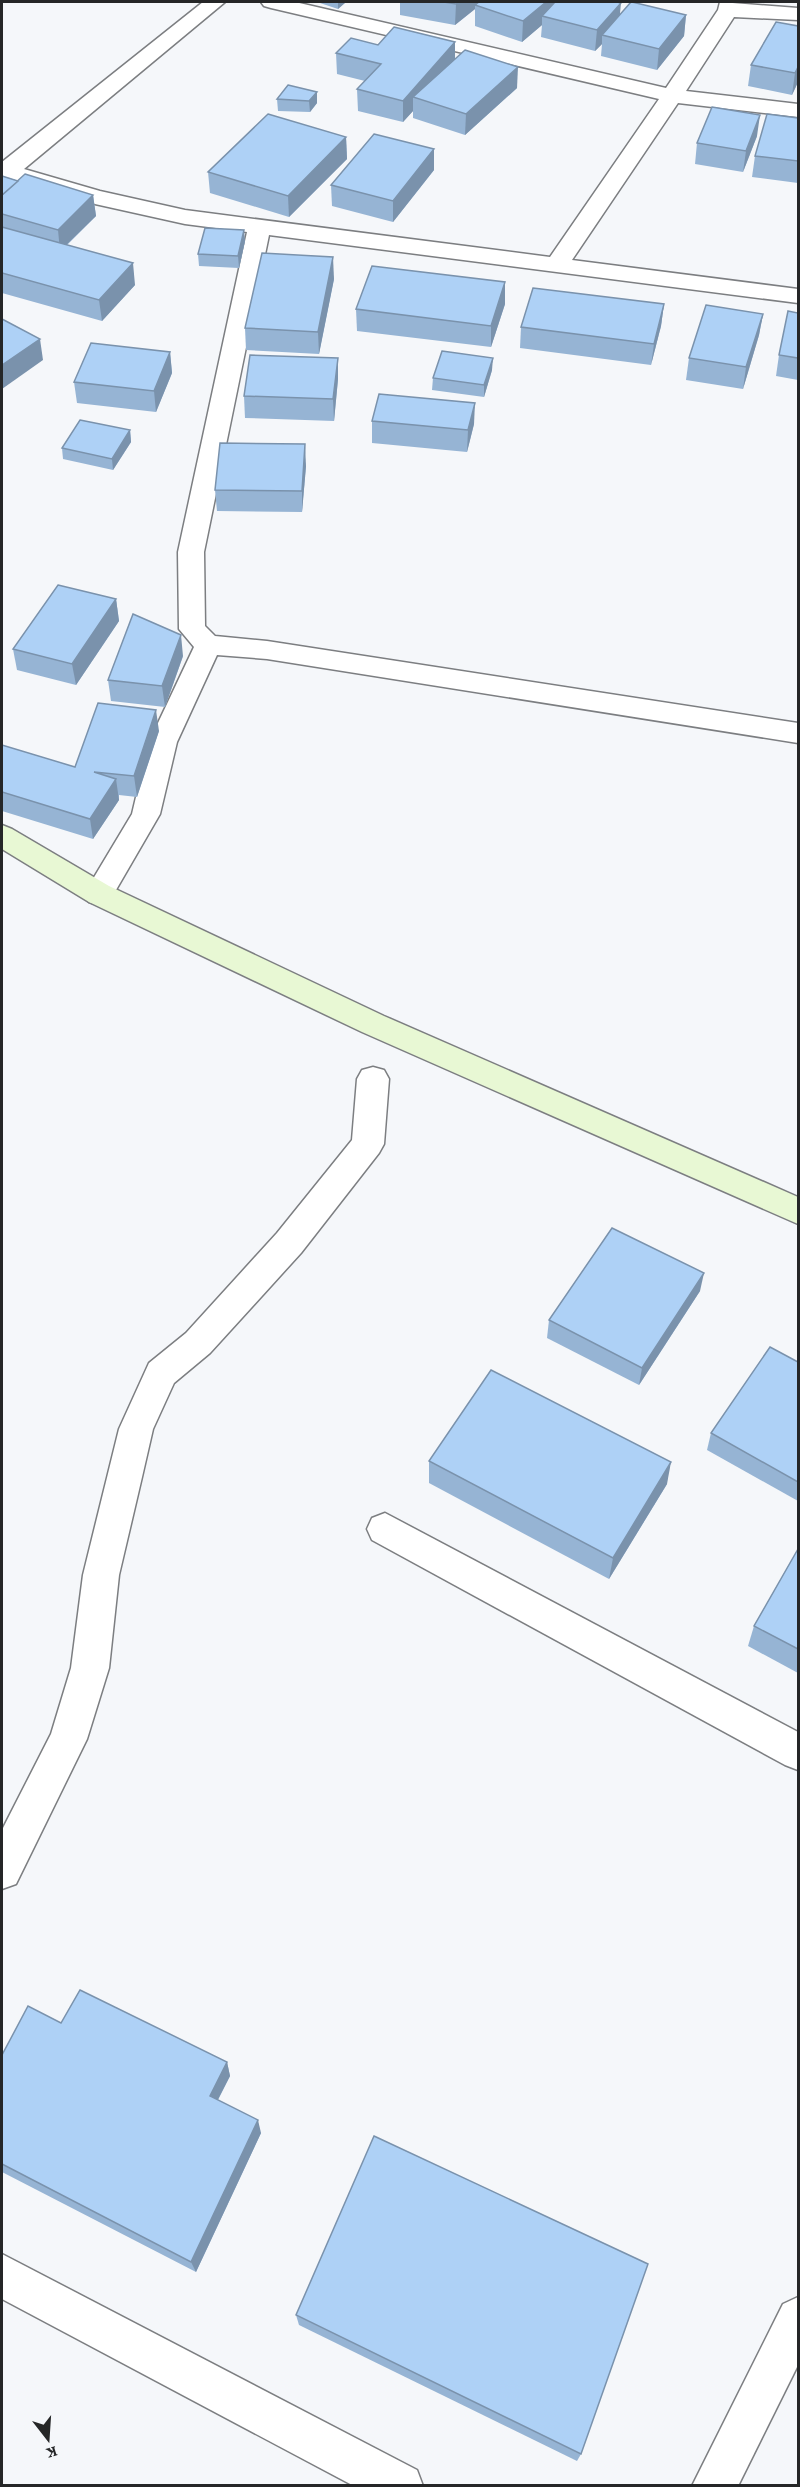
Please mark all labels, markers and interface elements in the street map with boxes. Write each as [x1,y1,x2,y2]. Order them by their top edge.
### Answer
north arrow [18,2409,78,2469]
text: K [44,2443,60,2463]

